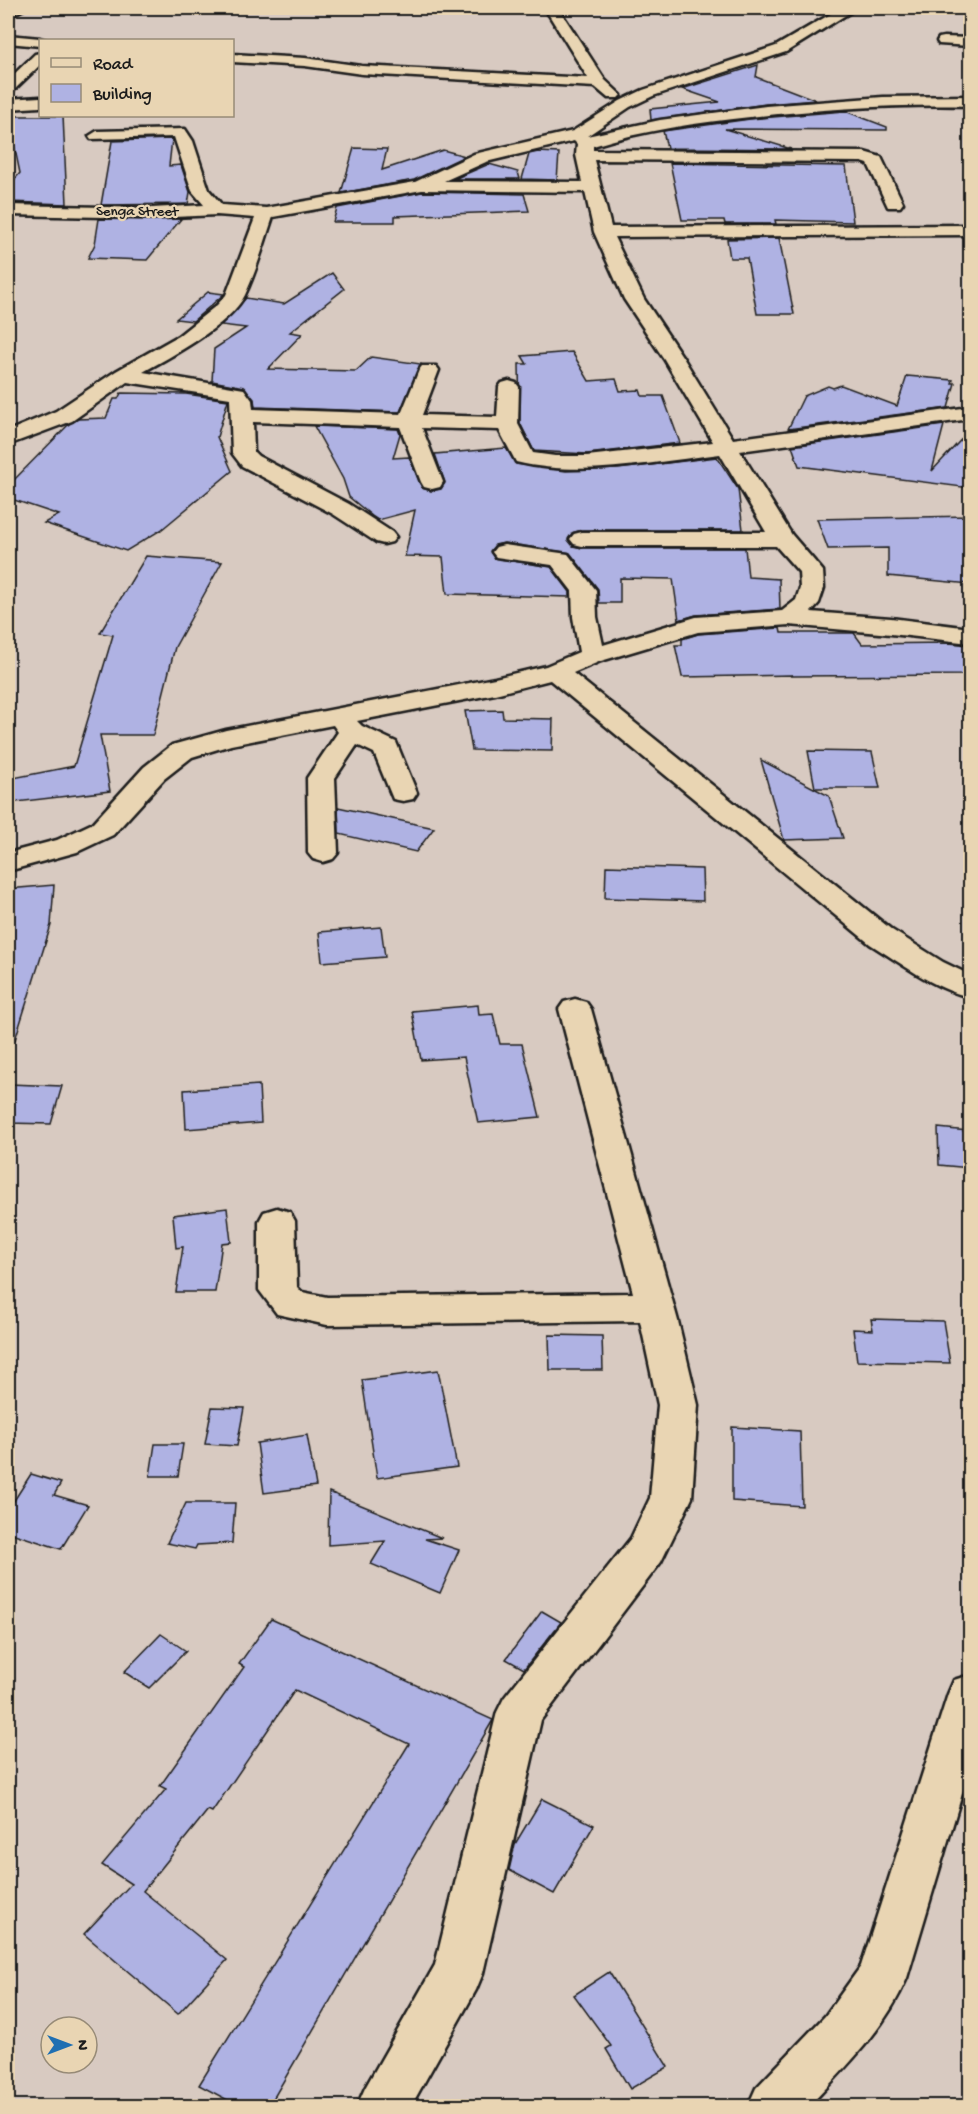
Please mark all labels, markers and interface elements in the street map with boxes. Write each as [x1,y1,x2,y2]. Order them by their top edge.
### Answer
legend [39,39,234,117]
text: Road [93,55,134,76]
text: Building [92,85,152,106]
street label: Senga Street [96,203,180,221]
north arrow [39,2015,99,2075]
text: N [71,2040,90,2051]

